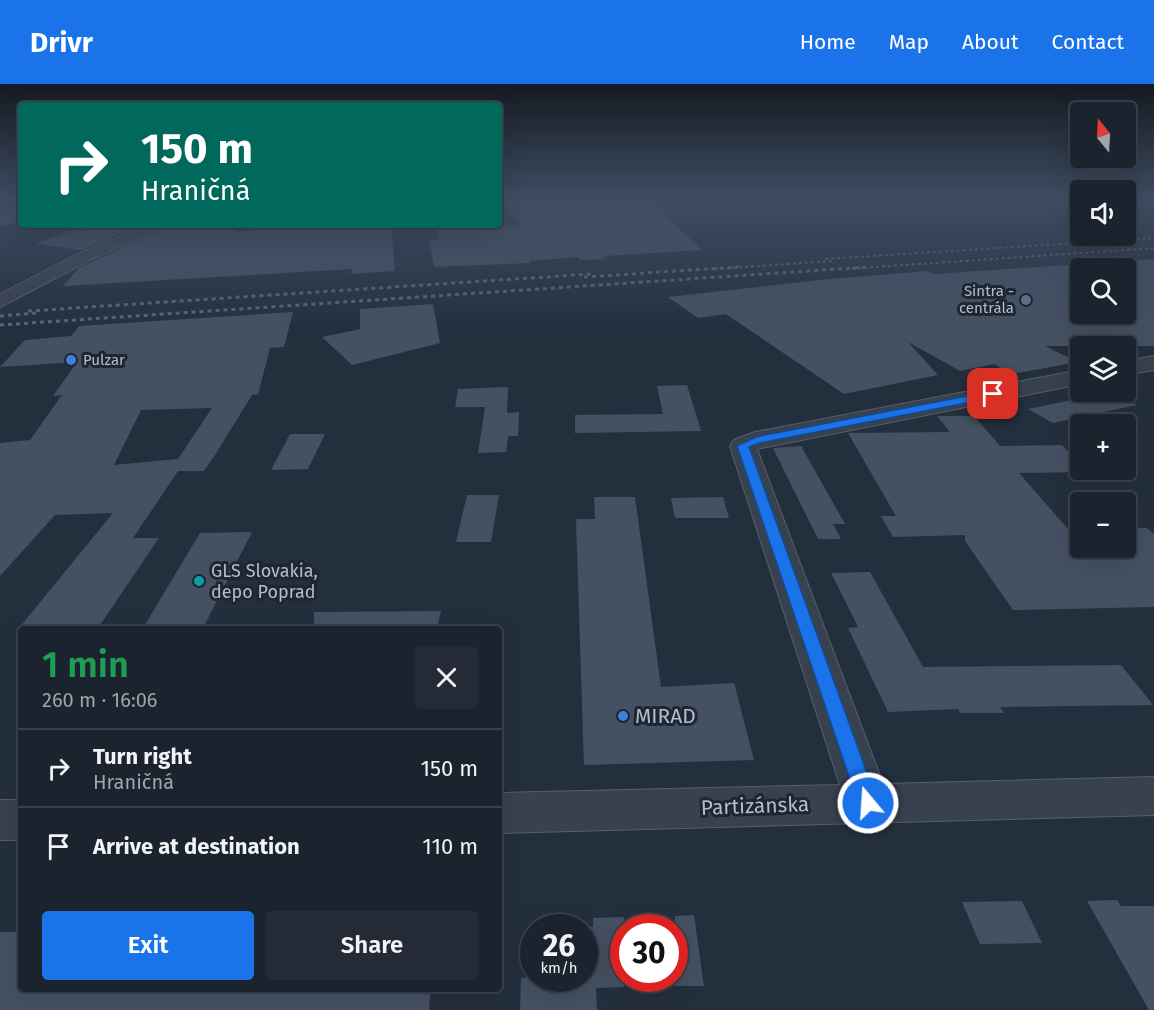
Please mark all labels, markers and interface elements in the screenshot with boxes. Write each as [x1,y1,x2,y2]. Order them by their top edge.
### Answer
text: Drivr [30,26,93,59]
text: Home [800,29,856,55]
text: Map [889,29,929,55]
text: About [962,29,1019,55]
text: Contact [1052,29,1124,55]
north arrow [1070,102,1136,168]
map controls [1070,102,1136,558]
text: 150 m [141,124,253,174]
icon: right [42,126,120,204]
text: Hraničná [141,175,250,207]
button: sound [1070,180,1136,246]
button: search [1070,258,1136,324]
place label: Sintra - centrála [959,282,1014,317]
marker: Sintra - centrála [1019,293,1033,307]
button: layers [1070,336,1136,402]
place label: Pulzar [83,351,125,369]
marker: Pulzar [64,353,78,367]
pin [967,368,1018,419]
icon: arrive [976,377,1009,410]
button: + [1070,414,1136,480]
button: − [1070,492,1136,558]
place label: GLS Slovakia, depo Poprad [211,560,318,603]
marker: GLS Slovakia, depo Poprad [192,574,206,588]
text: 1 min [42,643,129,687]
button: close [415,646,478,709]
text: 260 m · 16:06 [42,688,158,712]
place label: MIRAD [635,703,696,729]
marker: MIRAD [616,709,630,723]
text: Turn right [93,743,192,770]
icon: right [42,752,75,785]
text: 150 m [420,755,478,782]
text: Hraničná [93,770,174,794]
position arrow [836,771,900,835]
street label: Partizánska [700,791,810,821]
icon: arrive [42,830,75,863]
text: Arrive at destination [93,833,300,860]
text: 110 m [422,833,478,860]
button: Exit [42,911,254,980]
button: Share [266,911,478,980]
speed limit sign: 30 [610,914,688,992]
text: 26 [543,928,575,964]
text: km/h [540,959,578,977]

